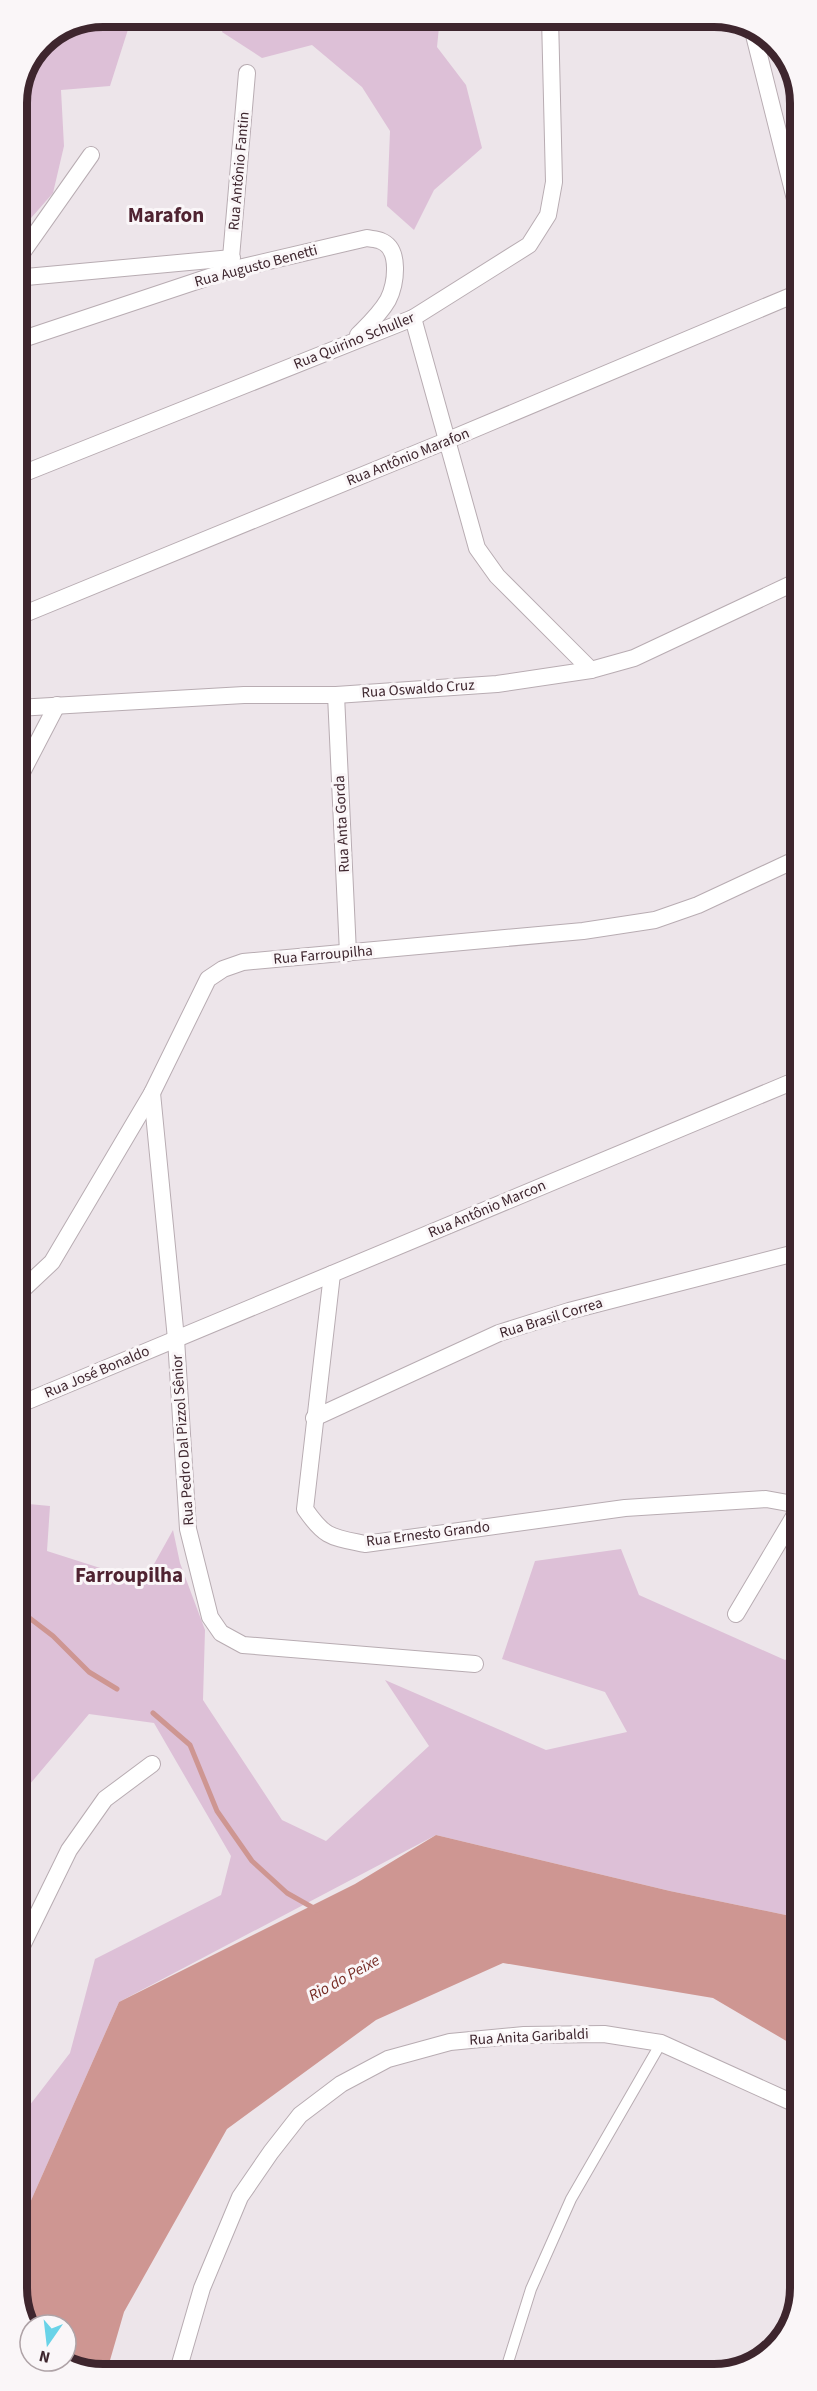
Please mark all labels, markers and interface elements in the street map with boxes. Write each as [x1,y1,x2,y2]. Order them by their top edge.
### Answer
street label: Rua Antônio Fantin [223,111,255,231]
district label: Marafon [128,200,204,230]
street label: Rua Augusto Benetti [192,239,320,293]
street label: Rua Quirino Schuller [290,307,418,375]
street label: Rua Antônio Marafon [343,423,473,491]
street label: Rua Oswaldo Cruz [361,675,475,703]
street label: Rua Anta Gorda [329,775,355,873]
street label: Rua Farroupilha [272,940,374,970]
street label: Rua Antônio Marcon [425,1175,549,1243]
street label: Rua Brasil Correa [497,1292,605,1344]
street label: Rua José Bonaldo [41,1340,153,1404]
street label: Rua Pedro Dal Pizzol Sênior [166,1353,199,1526]
street label: Rua Ernesto Grando [365,1516,491,1552]
district label: Farroupilha [75,1560,183,1590]
water label: Rio do Peixe [304,1949,384,2007]
street label: Rua Anita Garibaldi [469,2023,589,2051]
north arrow [18,2313,78,2373]
text: N [37,2345,52,2369]

